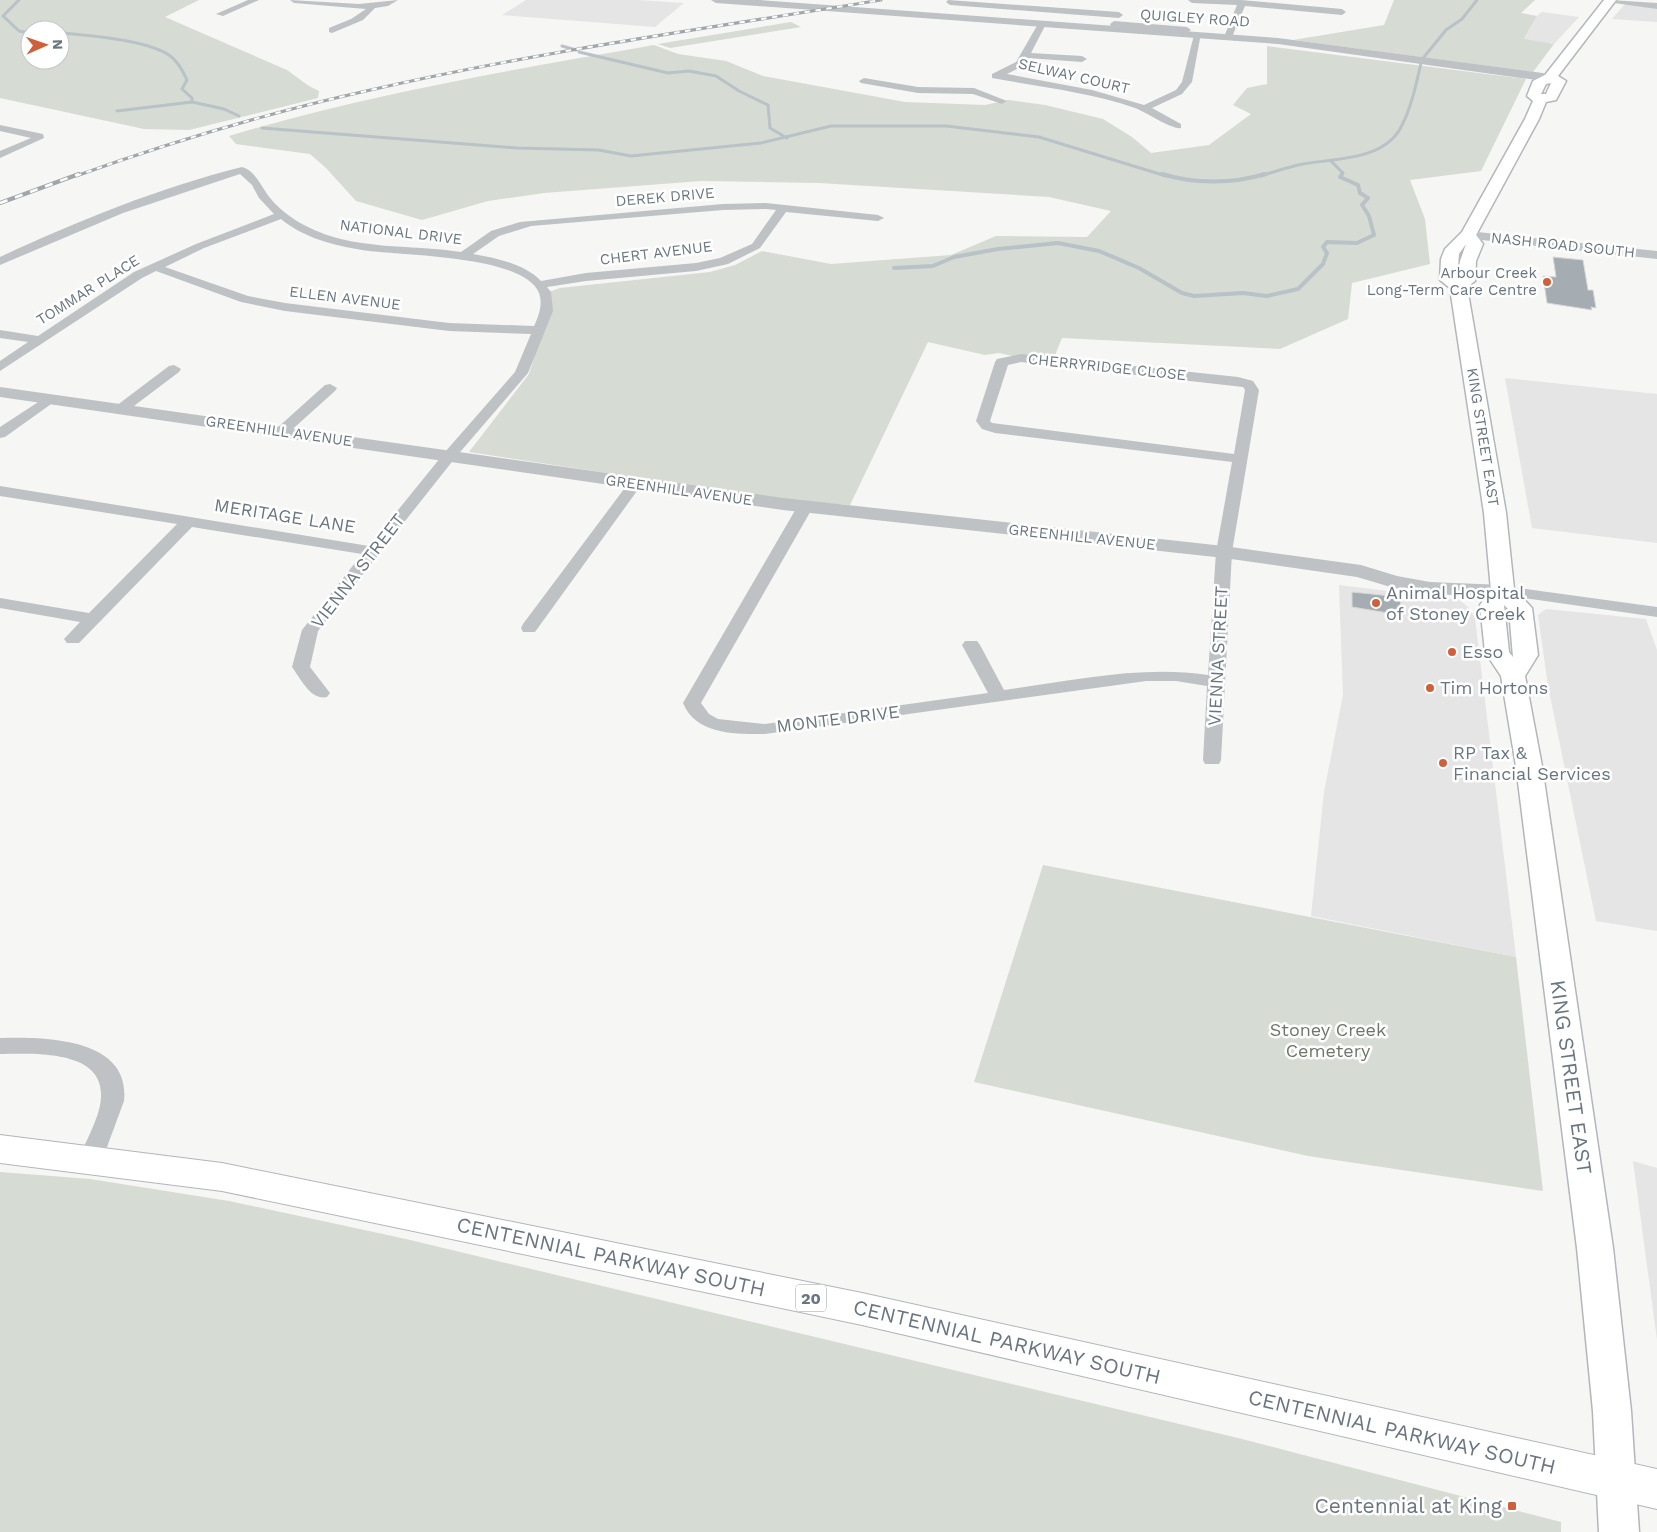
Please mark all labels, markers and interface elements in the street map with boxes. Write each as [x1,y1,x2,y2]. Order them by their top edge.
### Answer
street label: QUIGLEY ROAD [1139,5,1251,31]
north arrow [20,20,70,70]
text: N [50,39,66,50]
street label: SELWAY COURT [1017,54,1131,98]
street label: DEREK DRIVE [615,184,715,210]
street label: NATIONAL DRIVE [339,216,463,248]
street label: NASH ROAD SOUTH [1490,228,1636,262]
street label: CHERT AVENUE [599,237,713,269]
street label: TOMMAR PLACE [33,251,143,329]
place label: Arbour Creek Long-Term Care Centre [1367,264,1537,299]
marker: Arbour Creek Long-Term Care Centre [1541,276,1553,288]
street label: ELLEN AVENUE [288,282,402,314]
street label: CHERRYRIDGE CLOSE [1027,350,1187,384]
street label: KING STREET EAST [1463,366,1503,508]
street label: GREENHILL AVENUE [204,412,354,450]
street label: GREENHILL AVENUE [604,471,754,509]
street label: MERITAGE LANE [213,494,357,537]
street label: VIENNA STREET [306,509,409,632]
street label: GREENHILL AVENUE [1007,520,1157,554]
place label: Animal Hospital of Stoney Creek [1386,582,1525,624]
street label: VIENNA STREET [1203,585,1232,726]
marker: Animal Hospital of Stoney Creek [1370,597,1382,609]
place label: Esso [1462,641,1503,662]
marker: Esso [1446,646,1458,658]
place label: Tim Hortons [1440,677,1548,698]
marker: Tim Hortons [1424,682,1436,694]
street label: MONTE DRIVE [775,701,901,736]
place label: RP Tax & Financial Services [1453,742,1611,784]
marker: RP Tax & Financial Services [1437,757,1449,769]
street label: KING STREET EAST [1545,978,1598,1176]
park label: Stoney Creek Cemetery [1270,1019,1386,1061]
street label: CENTENNIAL PARKWAY SOUTH [454,1212,768,1301]
road number: 20 [796,1285,826,1312]
street label: CENTENNIAL PARKWAY SOUTH [851,1294,1163,1389]
street label: CENTENNIAL PARKWAY SOUTH [1246,1384,1558,1479]
place label: Centennial at King [1314,1493,1503,1518]
marker: Centennial at King [1506,1500,1518,1512]

